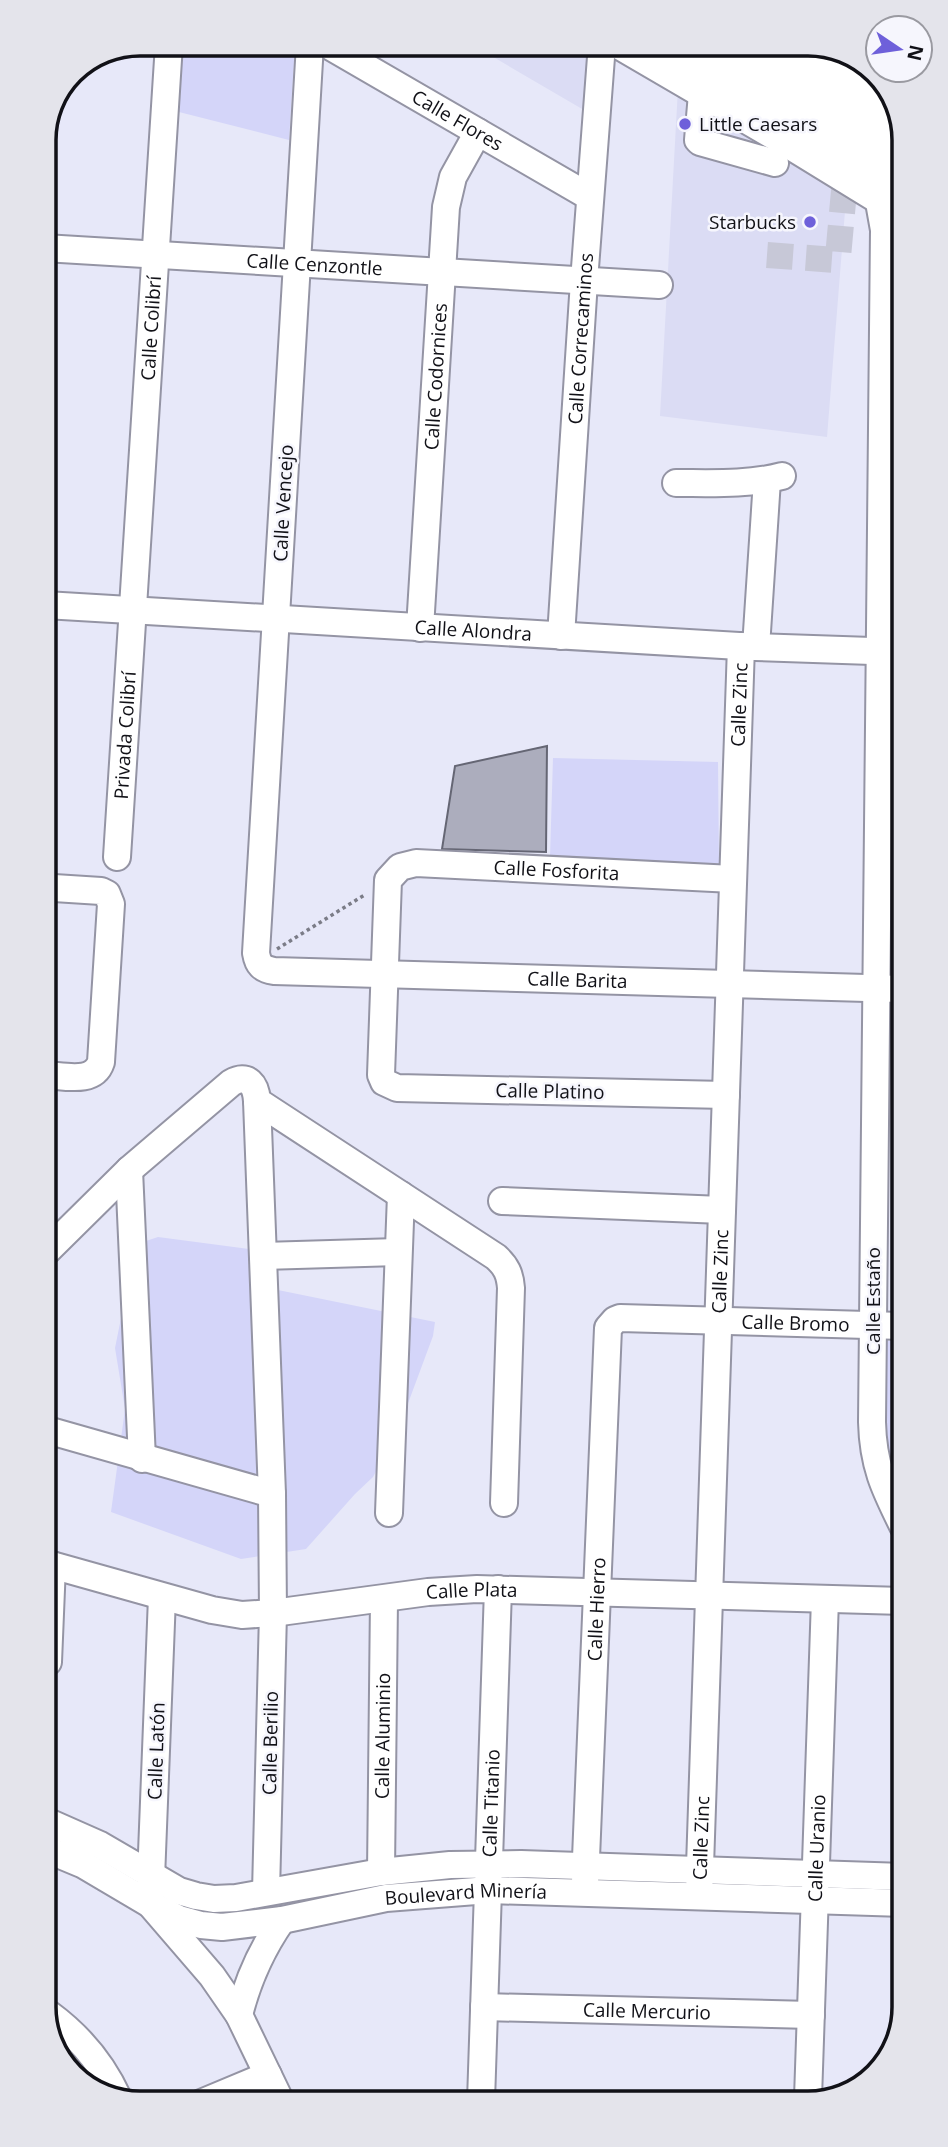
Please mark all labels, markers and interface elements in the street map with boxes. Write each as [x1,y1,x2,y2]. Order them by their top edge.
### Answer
north arrow [864,14,934,84]
text: N [901,42,930,63]
street label: Calle Flores [407,84,508,157]
place label: Little Caesars [699,111,817,137]
marker: Little Caesars [677,116,693,132]
place label: Starbucks [709,209,796,235]
marker: Starbucks [802,214,818,230]
street label: Calle Cenzontle [246,247,383,281]
street label: Calle Correcaminos [562,252,599,425]
street label: Calle Colibrí [135,274,167,381]
street label: Calle Codornices [418,302,453,451]
street label: Calle Vencejo [267,444,299,562]
street label: Calle Alondra [414,614,533,647]
street label: Calle Zinc [725,662,753,747]
street label: Privada Colibrí [108,669,142,800]
street label: Calle Fosforita [493,854,620,886]
street label: Calle Barita [527,965,628,994]
street label: Calle Platino [495,1077,605,1105]
street label: Calle Zinc [706,1229,734,1314]
street label: Calle Estaño [860,1247,886,1355]
street label: Calle Bromo [741,1308,850,1338]
street label: Calle Hierro [581,1557,611,1662]
street label: Calle Plata [425,1576,518,1605]
street label: Calle Aluminio [369,1673,396,1799]
street label: Calle Berilio [256,1691,284,1795]
street label: Calle Latón [141,1702,171,1800]
street label: Calle Titanio [476,1749,506,1858]
street label: Calle Uranio [802,1794,831,1902]
street label: Calle Zinc [687,1796,715,1881]
street label: Boulevard Minería [384,1876,547,1911]
street label: Calle Mercurio [583,1996,711,2026]

